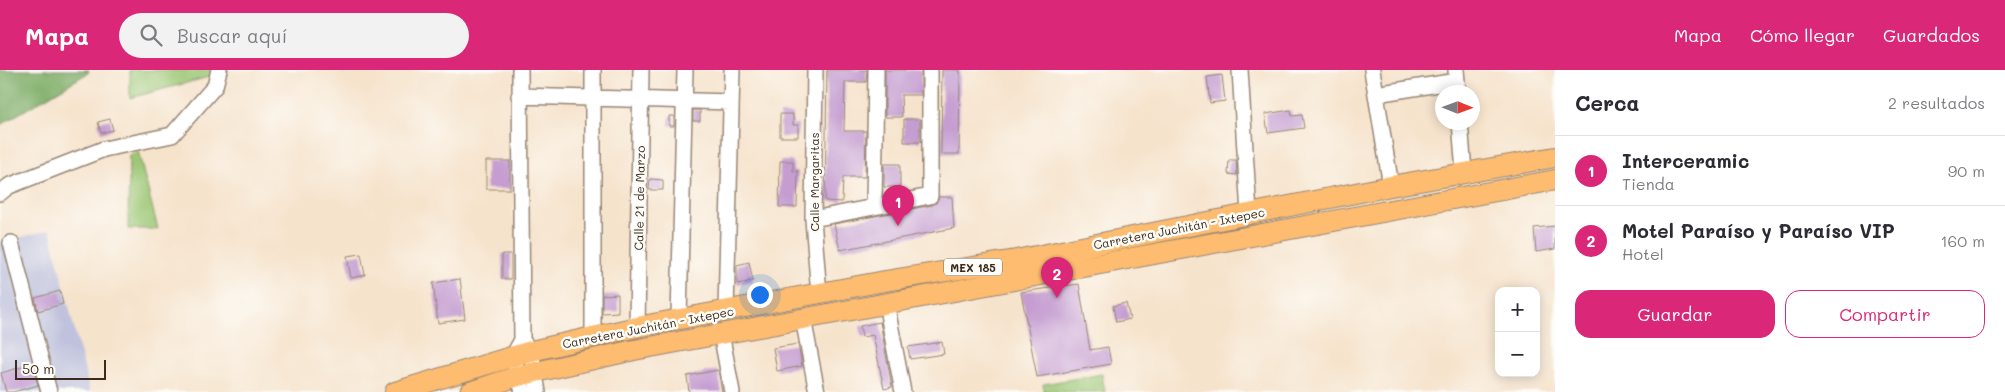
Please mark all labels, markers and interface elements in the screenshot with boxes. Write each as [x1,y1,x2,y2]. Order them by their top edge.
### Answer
search box [119,13,469,58]
text: Mapa [25,20,89,51]
icon: search [137,21,165,49]
text: Buscar aquí [177,23,287,48]
text: Mapa [1674,23,1722,47]
text: Cómo llegar [1750,23,1855,47]
text: Guardados [1883,23,1980,47]
north arrow [1435,85,1480,130]
text: Cerca [1575,89,1640,116]
text: 2 resultados [1888,92,1985,113]
street label: Calle Margaritas [806,132,822,232]
street label: Calle 21 de Marzo [630,145,648,251]
text: Interceramic [1622,148,1749,173]
text: 1 [1587,160,1595,181]
text: 90 m [1948,160,1985,181]
text: Tienda [1622,173,1675,194]
pin: 1 [882,185,914,226]
street label: Carretera Juchitán - Ixtepec [1092,204,1266,252]
text: Motel Paraíso y Paraíso VIP [1622,218,1895,243]
text: 2 [1587,230,1595,251]
text: 160 m [1940,230,1985,251]
text: Hotel [1622,243,1664,264]
pin: 2 [1041,257,1073,298]
road number: MEX 185 [944,258,1002,276]
your location [747,282,773,308]
map controls [1495,287,1540,377]
button: + [1495,287,1540,332]
button: Guardar [1575,290,1775,338]
button: Compartir [1785,290,1985,338]
street label: Carretera Juchitán - Ixtepec [561,303,735,351]
button: − [1495,332,1540,377]
scale bar [15,357,106,380]
text: 50 m [22,359,54,378]

